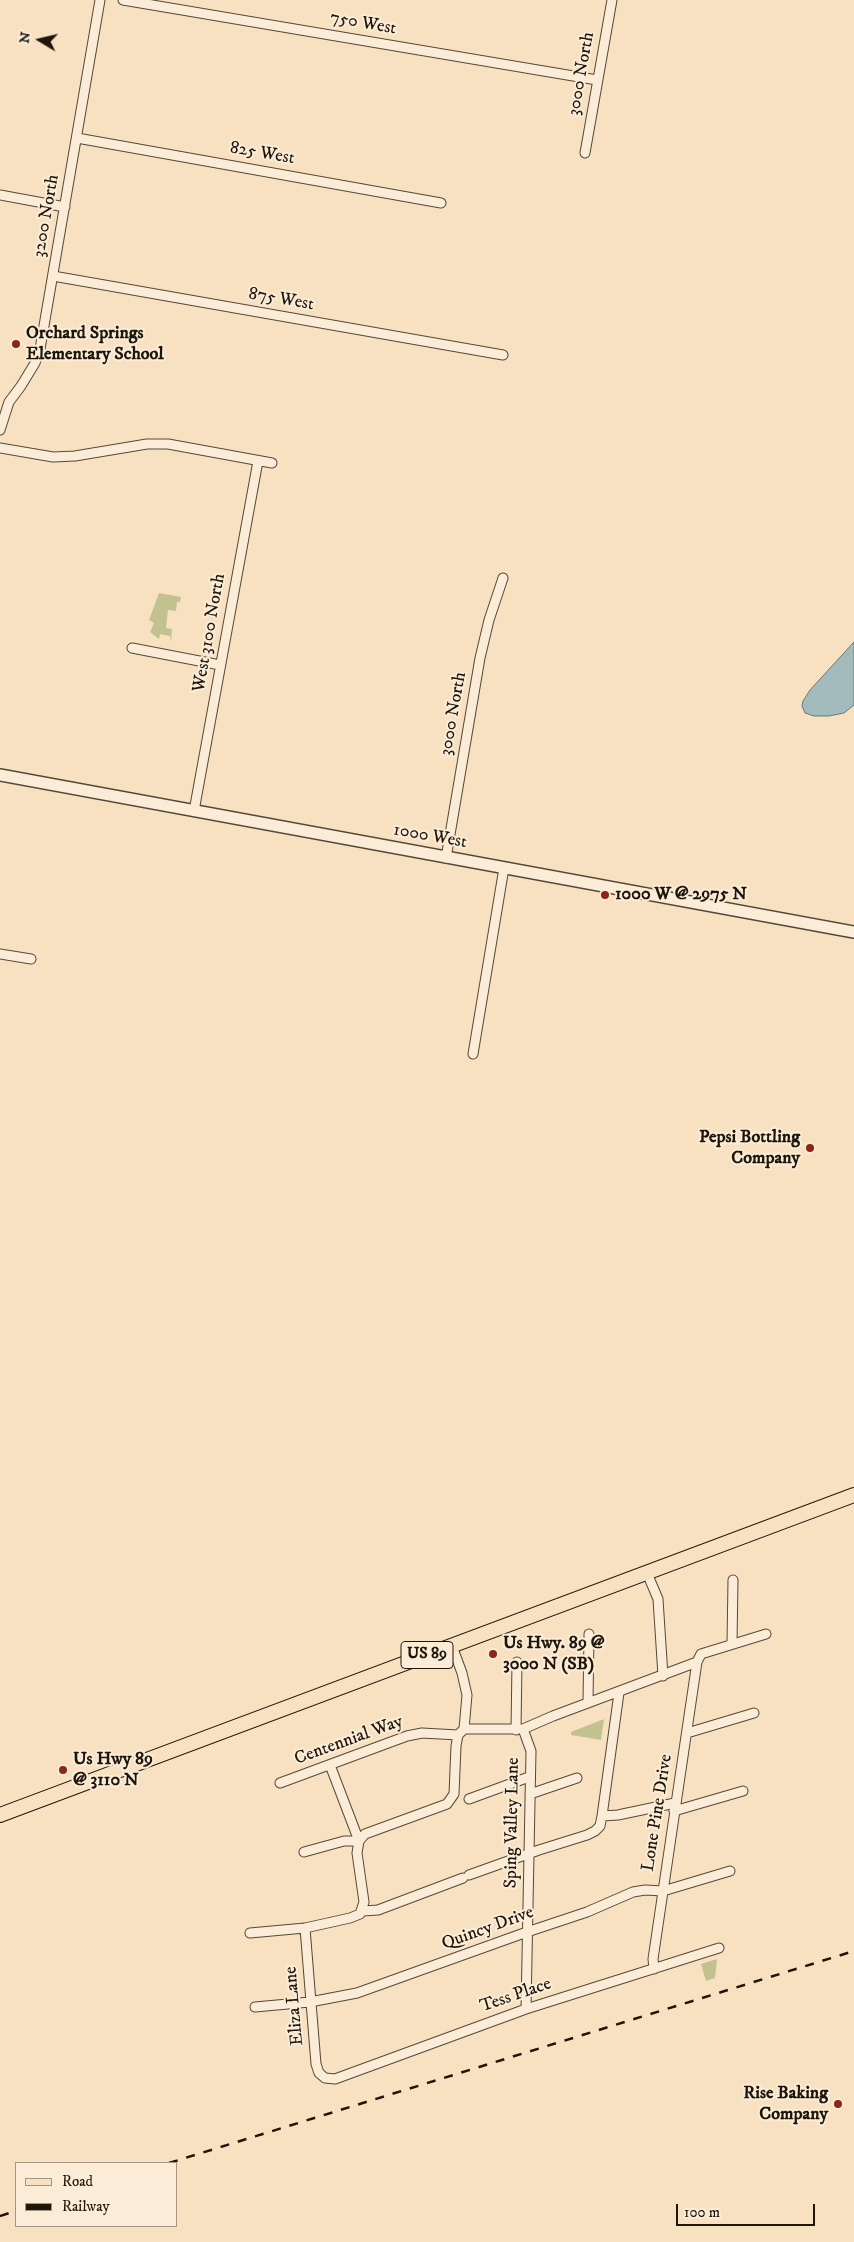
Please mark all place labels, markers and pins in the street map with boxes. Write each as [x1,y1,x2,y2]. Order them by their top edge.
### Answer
place label: Orchard Springs Elementary School [26,323,164,366]
marker: Orchard Springs Elementary School [10,338,22,350]
place label: 1000 W @ 2975 N [615,884,747,906]
marker: 1000 W @ 2975 N [599,889,611,901]
place label: Pepsi Bottling Company [699,1127,800,1170]
marker: Pepsi Bottling Company [804,1142,816,1154]
place label: Us Hwy. 89 @ 3000 N (SB) [503,1633,604,1676]
marker: Us Hwy. 89 @ 3000 N (SB) [487,1648,499,1660]
place label: Us Hwy 89 @ 3110 N [73,1749,153,1792]
marker: Us Hwy 89 @ 3110 N [57,1764,69,1776]
place label: Rise Baking Company [743,2083,828,2126]
marker: Rise Baking Company [832,2098,844,2110]

